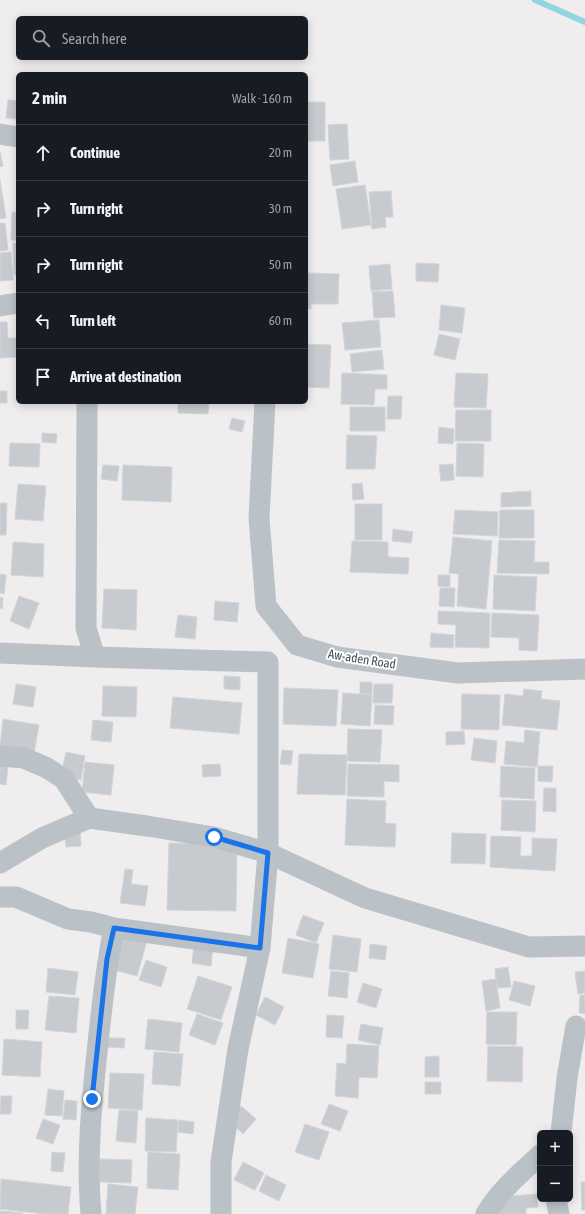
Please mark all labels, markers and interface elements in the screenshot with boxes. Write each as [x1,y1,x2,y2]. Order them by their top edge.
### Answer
search box [16,16,308,60]
icon: search [30,27,52,49]
text: Search here [62,30,127,47]
text: 2 min [32,88,67,108]
text: Walk · 160 m [232,91,292,106]
icon: ahead [32,142,54,164]
text: Continue [70,144,120,161]
text: 20 m [269,145,292,160]
icon: right [32,198,54,220]
text: Turn right [70,200,123,217]
text: 30 m [269,201,292,216]
icon: right [32,254,54,276]
text: Turn right [70,256,123,273]
text: 50 m [269,257,292,272]
icon: left [32,310,54,332]
text: Turn left [70,312,116,329]
text: 60 m [269,313,292,328]
icon: arrive [32,366,54,388]
text: Arrive at destination [70,368,181,385]
street label: Aw-aden Road [327,646,397,672]
route start [205,828,223,846]
route end [83,1090,101,1108]
map controls [537,1130,573,1202]
button: + [537,1130,573,1166]
button: − [537,1166,573,1202]

